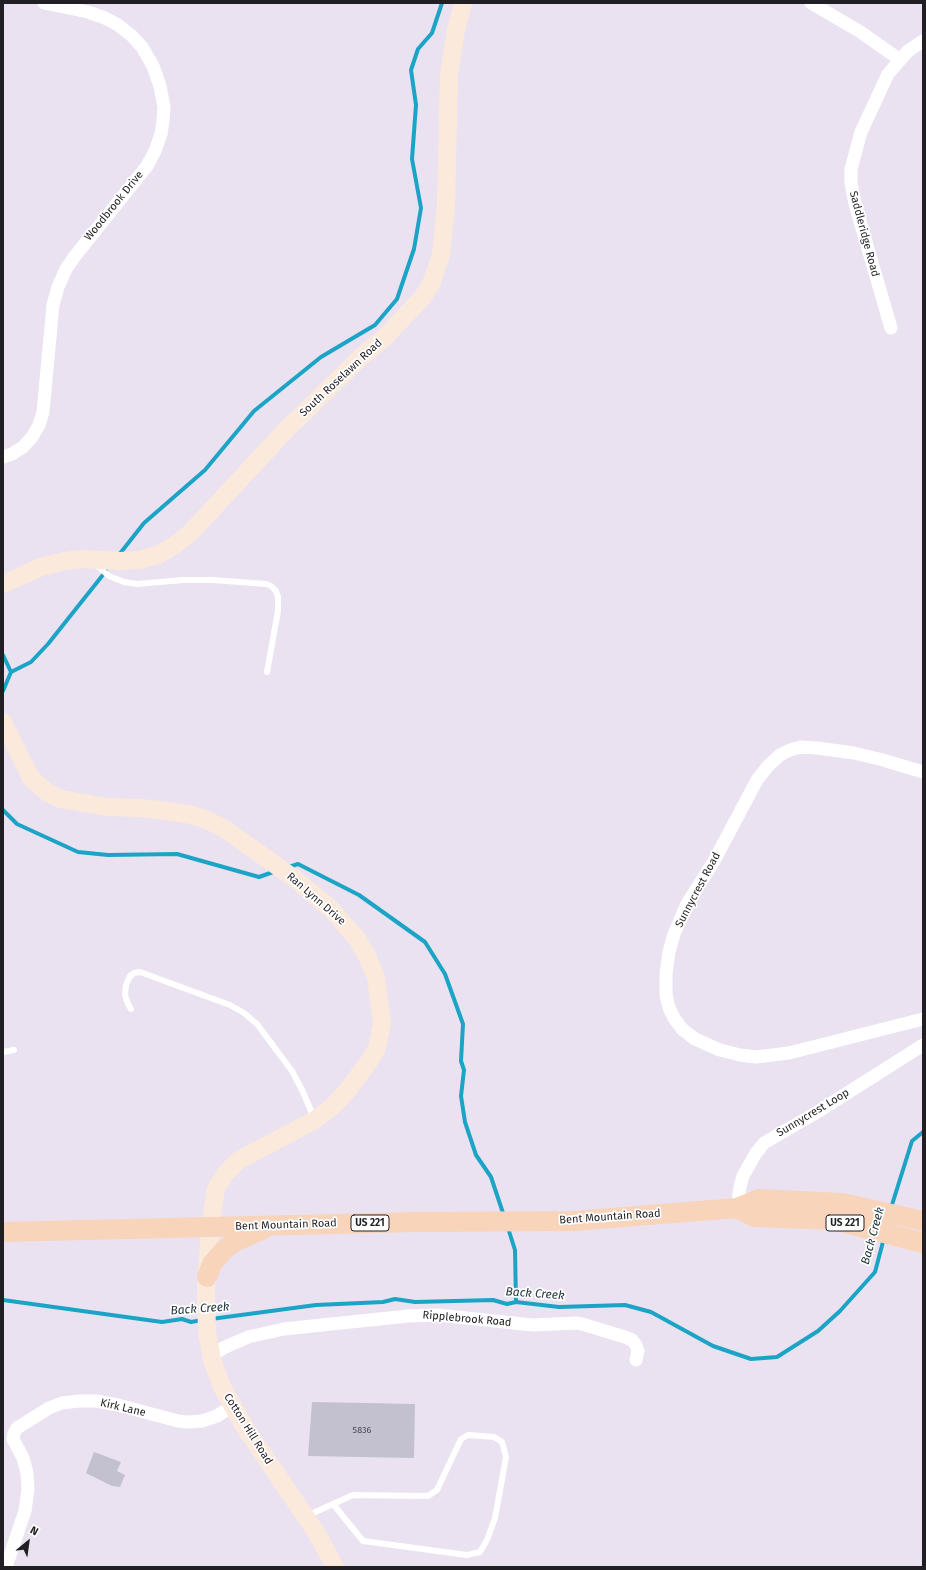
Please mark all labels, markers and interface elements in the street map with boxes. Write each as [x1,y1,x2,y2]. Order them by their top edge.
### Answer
street label: Woodbrook Drive [82,168,146,244]
street label: Saddleridge Road [846,190,882,278]
street label: South Roselawn Road [297,336,385,420]
street label: Sunnycrest Road [673,850,723,930]
street label: Ran Lynn Drive [284,870,348,928]
street label: Sunnycrest Loop [774,1086,852,1140]
water label: Back Creek [858,1206,888,1266]
street label: Bent Mountain Road [559,1207,661,1227]
road number: US 221 [351,1215,389,1231]
road number: US 221 [826,1215,864,1231]
street label: Bent Mountain Road [235,1217,337,1233]
water label: Back Creek [505,1285,565,1303]
water label: Back Creek [170,1300,230,1318]
street label: Ripplebrook Road [422,1309,512,1329]
street label: Cotton Hill Road [221,1391,275,1467]
street label: Kirk Lane [99,1396,147,1420]
house number: 5836 [353,1425,371,1435]
north arrow [8,1522,48,1562]
text: N [28,1524,40,1539]

